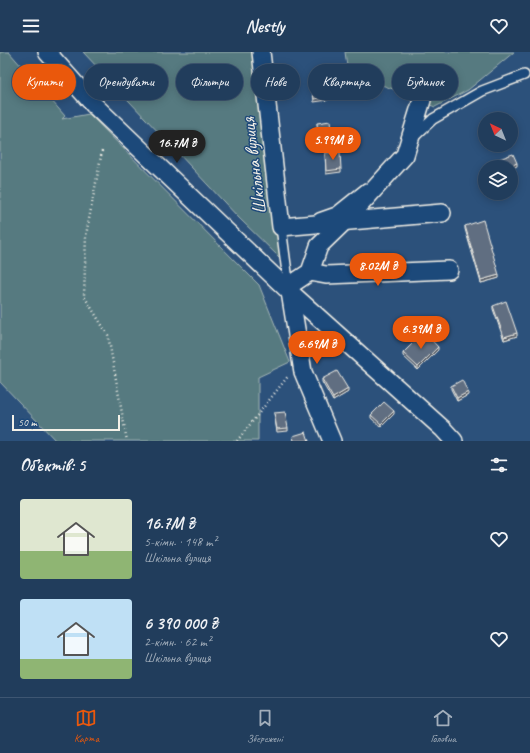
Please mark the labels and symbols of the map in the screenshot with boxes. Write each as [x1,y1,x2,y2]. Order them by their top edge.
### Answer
north arrow [478,112,518,152]
street label: Шкільна вулиця [236,115,272,216]
pin: 5.99M ₴ [296,127,370,161]
pin: 16.7M ₴ [140,130,214,164]
pin: 8.02M ₴ [341,253,415,287]
pin: 6.39M ₴ [384,316,458,350]
pin: 6.69M ₴ [280,331,354,365]
scale bar [12,413,120,432]

